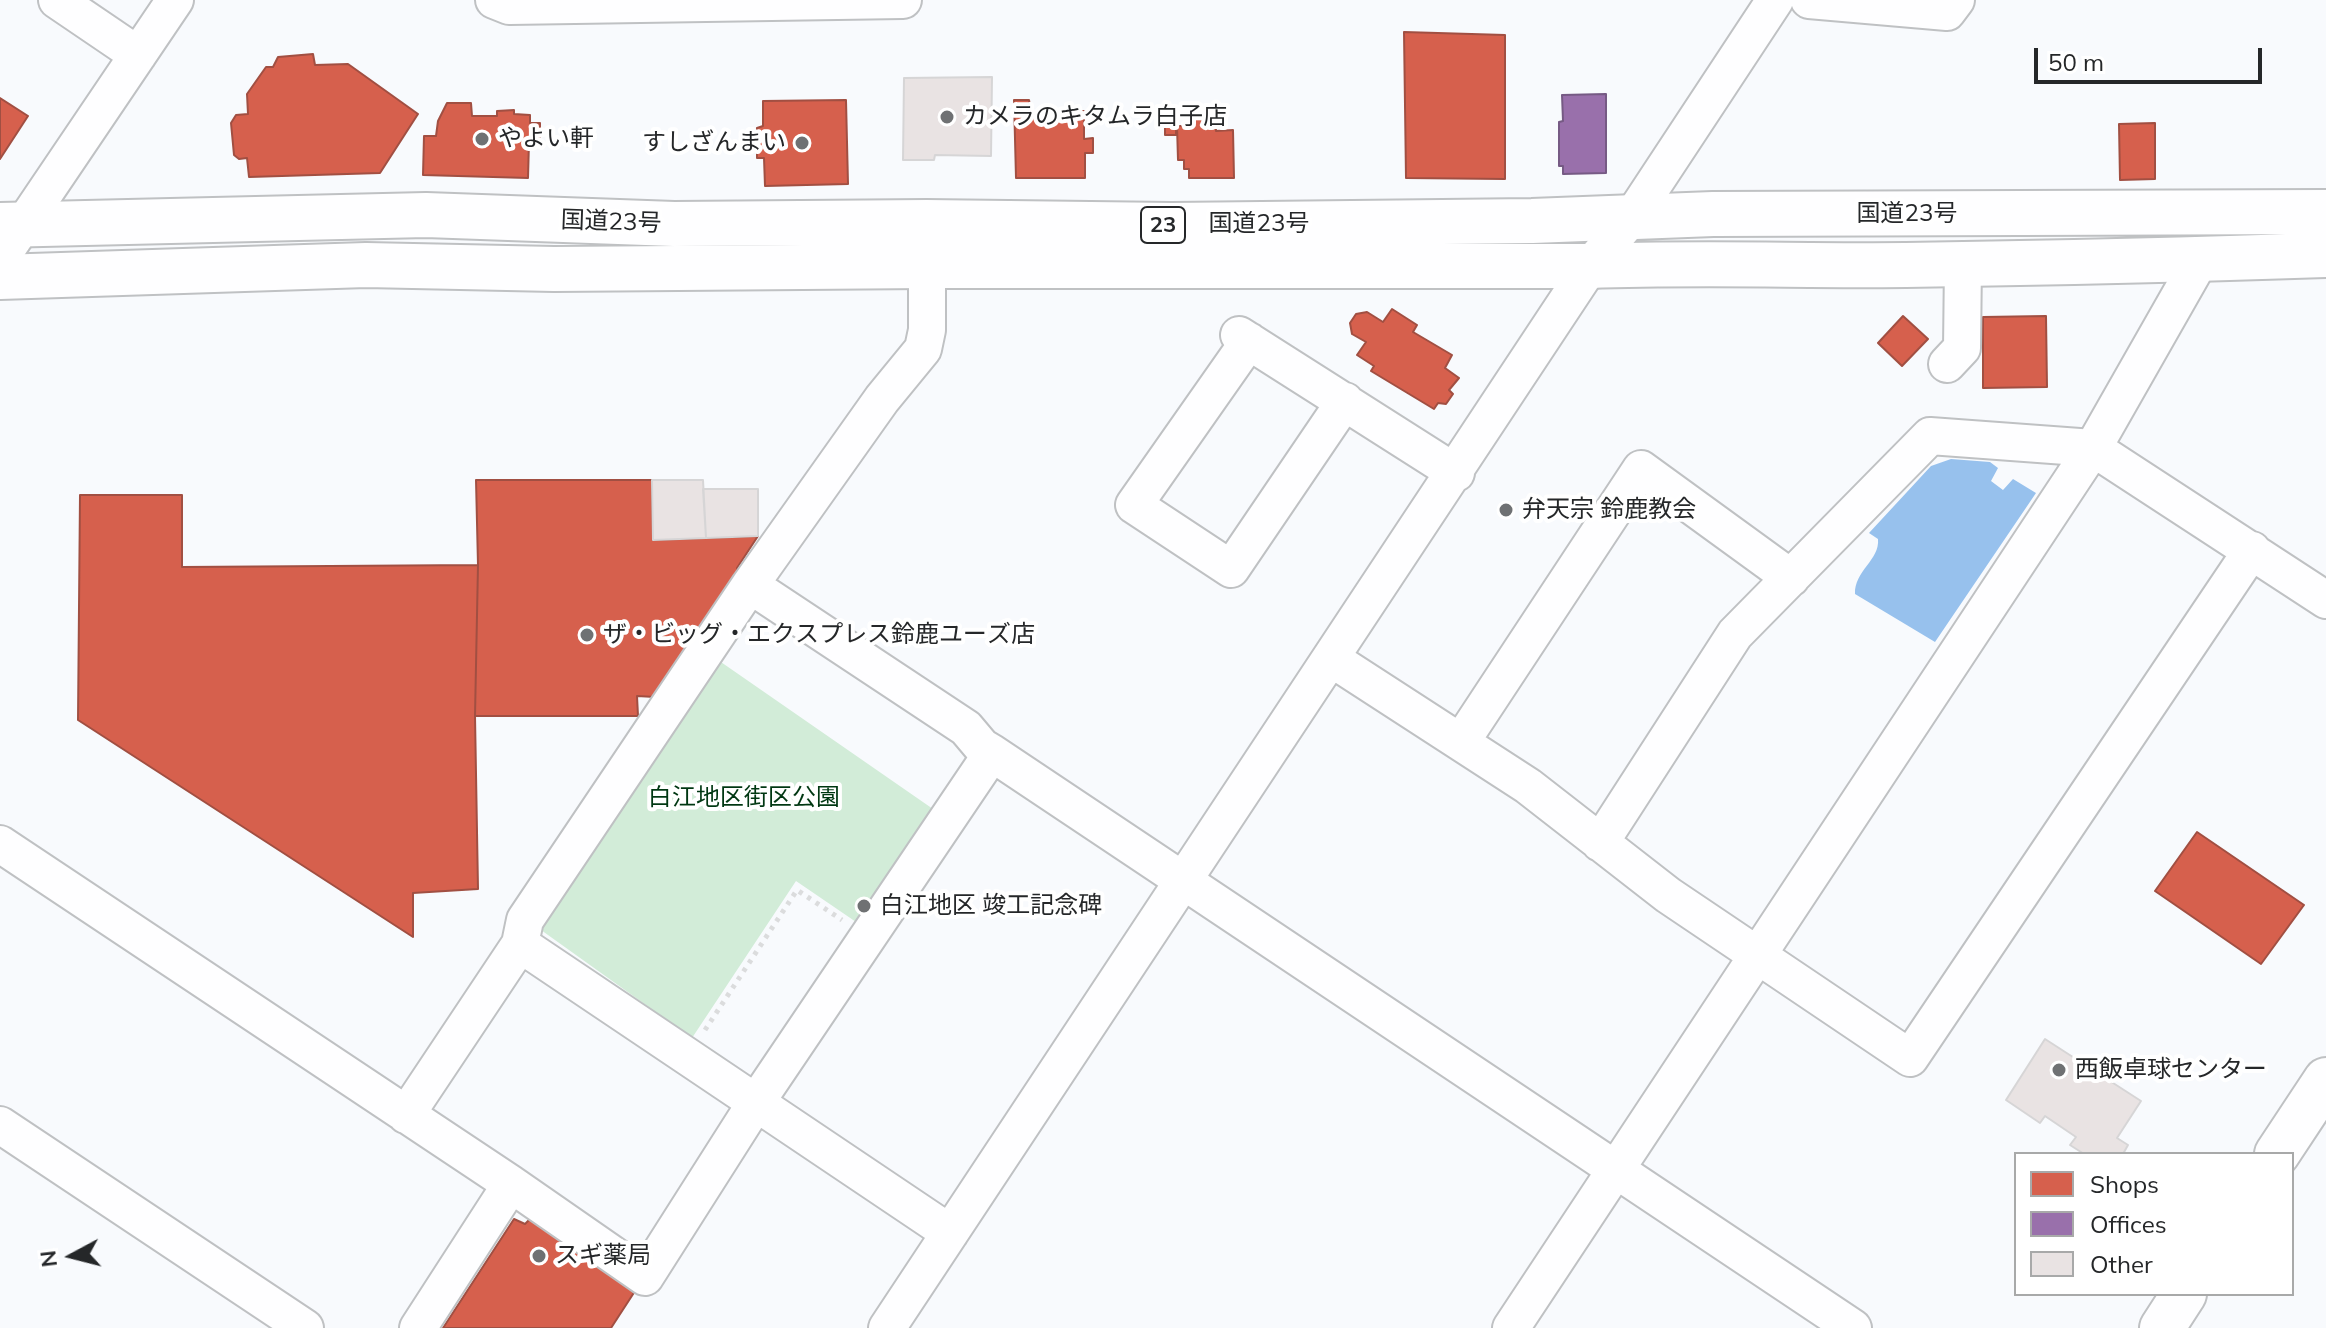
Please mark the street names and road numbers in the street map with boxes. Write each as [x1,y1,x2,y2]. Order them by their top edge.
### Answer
street label: 国道23号 [1857,200,1957,228]
street label: 国道23号 [560,206,662,238]
road number: 23 [1141,207,1185,243]
street label: 国道23号 [1209,210,1309,238]

